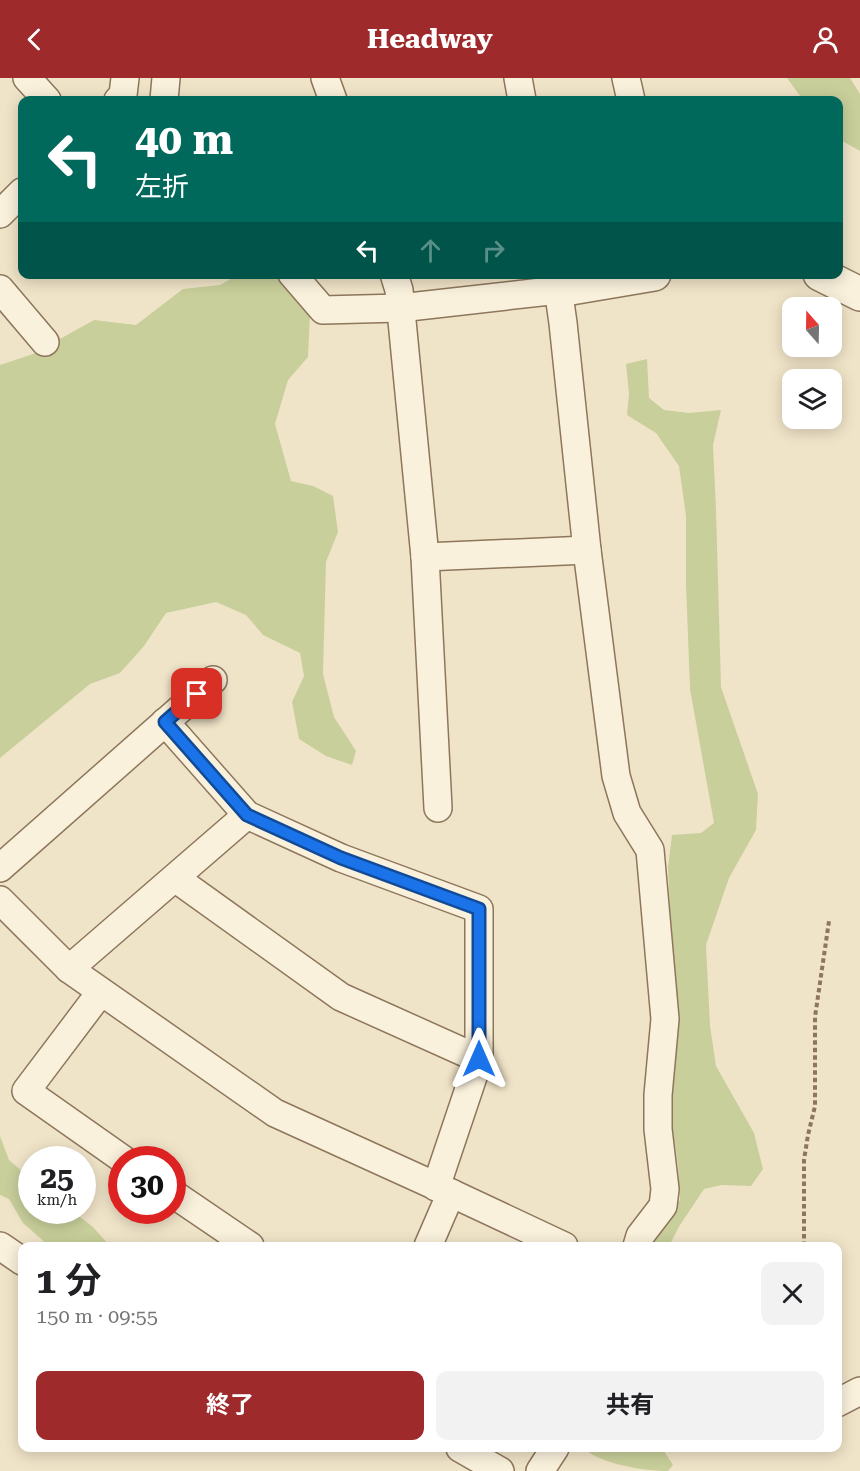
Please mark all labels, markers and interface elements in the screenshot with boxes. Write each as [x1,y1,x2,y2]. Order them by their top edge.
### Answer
icon: back [18,23,51,56]
text: Headway [367,23,493,55]
icon: person [809,23,842,56]
text: 40 m [135,115,233,164]
icon: left [36,120,114,198]
text: 左折 [135,171,189,203]
icon: left [351,234,384,267]
icon: ahead [414,234,447,267]
icon: right [477,234,510,267]
north arrow [782,297,842,357]
map controls [782,297,842,429]
button: layers [782,369,842,429]
pin [171,668,222,719]
icon: arrive [180,677,213,710]
position arrow [447,1027,511,1091]
speed limit sign: 30 [108,1146,186,1224]
text: 25 [40,1160,74,1195]
text: km/h [37,1191,77,1209]
text: 1 分 [36,1260,101,1302]
button: close [761,1262,824,1325]
text: 150 m · 09:55 [36,1304,158,1328]
button: 終了 [36,1371,424,1440]
button: 共有 [436,1371,824,1440]

